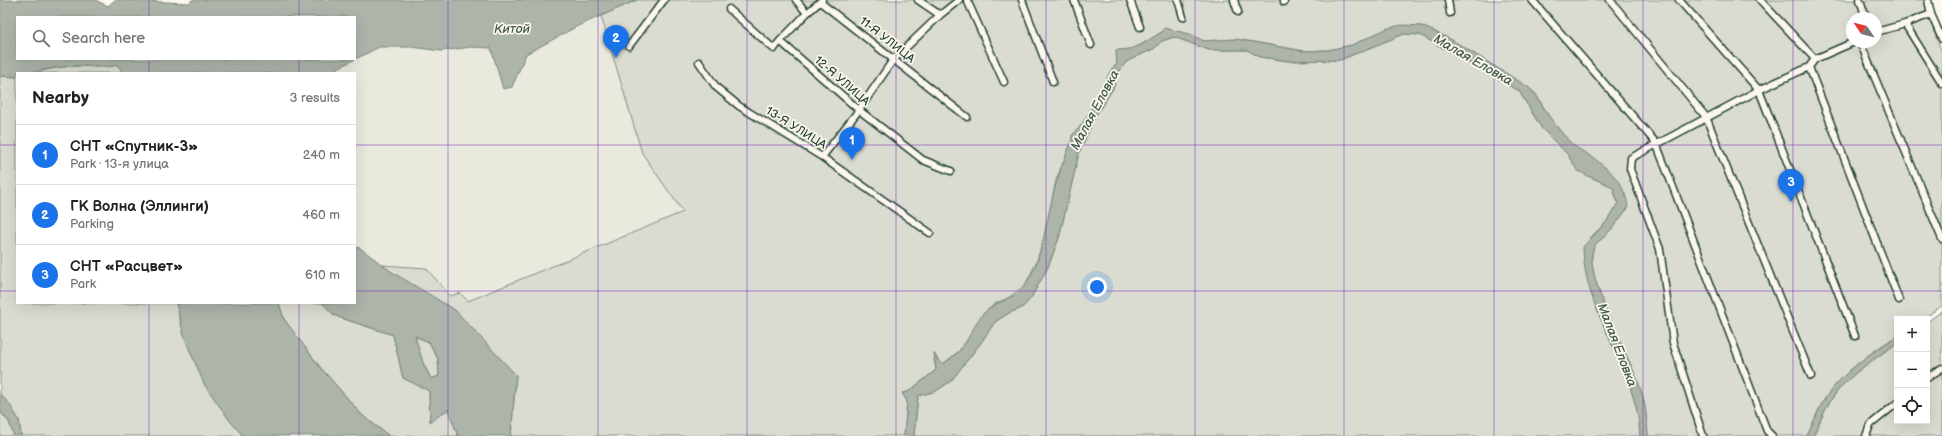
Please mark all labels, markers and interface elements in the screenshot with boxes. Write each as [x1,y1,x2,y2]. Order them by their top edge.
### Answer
north arrow [1846,12,1882,48]
street label: 11-Я УЛИЦА [856,14,918,67]
search box [16,16,356,60]
water label: Китой [494,21,531,37]
pin: 2 [603,25,629,58]
icon: search [30,27,52,49]
text: Search here [62,29,145,48]
water label: Малая Еловка [1431,31,1516,89]
street label: 12-Я УЛИЦА [811,53,873,110]
water label: Малая Еловка [1067,67,1123,153]
text: Nearby [32,88,89,108]
text: 3 results [289,90,340,106]
street label: 13-Я УЛИЦА [763,103,830,153]
pin: 1 [839,127,865,160]
text: СНТ «Спутник-3» [70,137,198,156]
text: 1 [42,147,48,163]
text: 240 m [303,147,340,163]
text: Park · 13-я улица [70,156,169,172]
pin: 3 [1778,169,1804,202]
text: ГК Волна (Эллинги) [70,197,209,216]
text: 2 [41,207,49,223]
text: 460 m [302,207,340,223]
text: Parking [70,216,114,232]
text: СНТ «Расцвет» [70,257,183,276]
text: 3 [41,267,49,283]
text: 610 m [305,267,340,283]
text: Park [70,276,96,292]
your location [1087,277,1107,297]
water label: Малая Еловка [1594,301,1640,389]
map controls [1894,316,1930,424]
button: + [1894,316,1930,352]
button: − [1894,352,1930,388]
button: locate [1894,388,1930,424]

